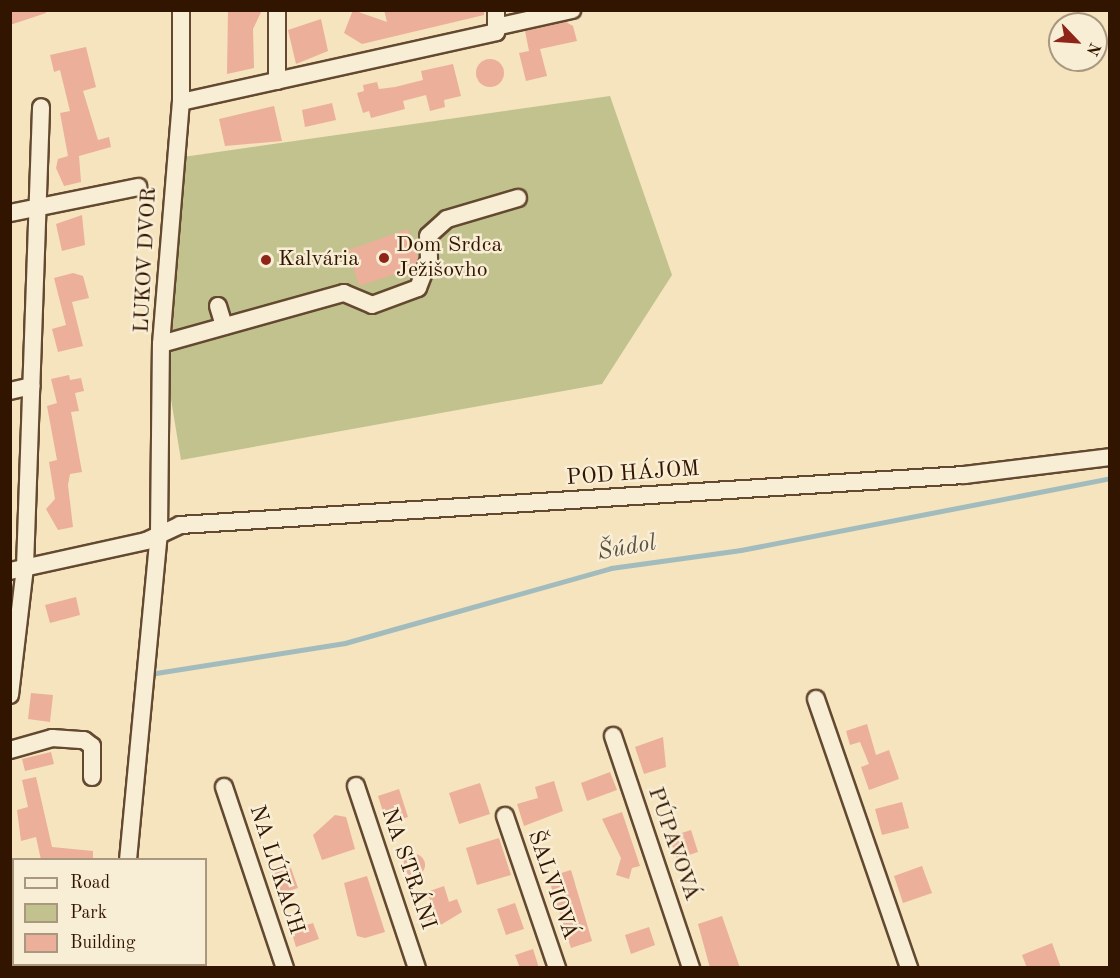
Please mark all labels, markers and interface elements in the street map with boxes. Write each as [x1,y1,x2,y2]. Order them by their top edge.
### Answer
north arrow [1048,12,1108,72]
text: N [1083,40,1102,58]
street label: LUKOV DVOR [129,186,163,334]
place label: Dom Srdca Ježišovho [396,232,502,284]
place label: Kalvária [278,247,359,273]
marker: Dom Srdca Ježišovho [377,251,391,265]
marker: Kalvária [259,253,273,267]
street label: POD HÁJOM [565,456,701,492]
water label: Šúdol [595,530,659,568]
street label: PÚPAVOVÁ [641,784,705,904]
street label: NA LÚKACH [243,802,309,938]
street label: NA STRÁNI [375,805,441,933]
street label: ŠALVIOVÁ [521,827,583,943]
legend [12,858,207,966]
text: Road [70,874,110,892]
text: Park [70,904,107,922]
text: Building [70,934,135,952]

